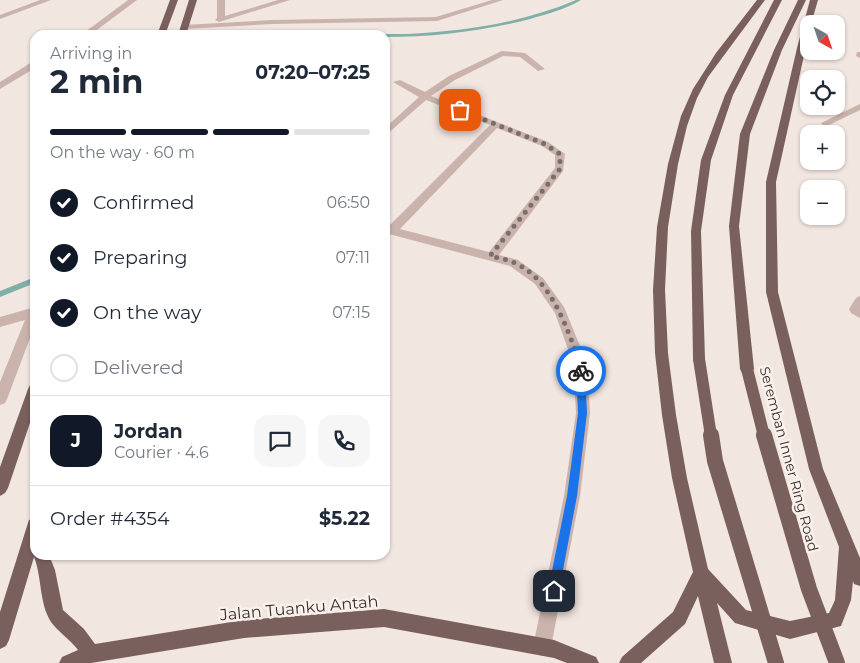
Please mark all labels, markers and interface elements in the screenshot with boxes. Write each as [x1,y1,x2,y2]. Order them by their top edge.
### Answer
north arrow [800,15,845,60]
map controls [800,15,845,225]
text: Arriving in [50,44,132,63]
text: 07:20–07:25 [255,61,370,84]
text: 2 min [50,62,143,101]
button: locate [800,70,845,115]
pin [439,89,481,131]
icon: bag [446,96,474,124]
button: + [800,125,845,170]
text: On the way · 60 m [50,143,195,162]
button: − [800,180,845,225]
icon: check [50,189,78,217]
text: Confirmed [93,191,194,214]
text: 06:50 [327,193,370,212]
icon: check [50,244,78,272]
text: Preparing [93,246,188,269]
text: 07:11 [335,248,370,267]
icon: check [50,299,78,327]
text: On the way [93,301,201,324]
text: 07:15 [332,303,370,322]
courier [556,346,606,396]
text: Delivered [93,356,184,379]
icon: bike [567,357,595,385]
street label: Seremban Inner Ring Road [756,365,822,553]
button: chat [254,415,306,467]
button: phone [318,415,370,467]
text: Jordan [114,420,183,443]
text: J [71,429,81,452]
text: Courier · 4.6 [114,443,209,462]
text: Order #4354 [50,507,170,530]
text: $5.22 [319,507,370,530]
pin [533,570,575,612]
icon: home [540,577,568,605]
street label: Jalan Tuanku Antah [218,592,379,624]

